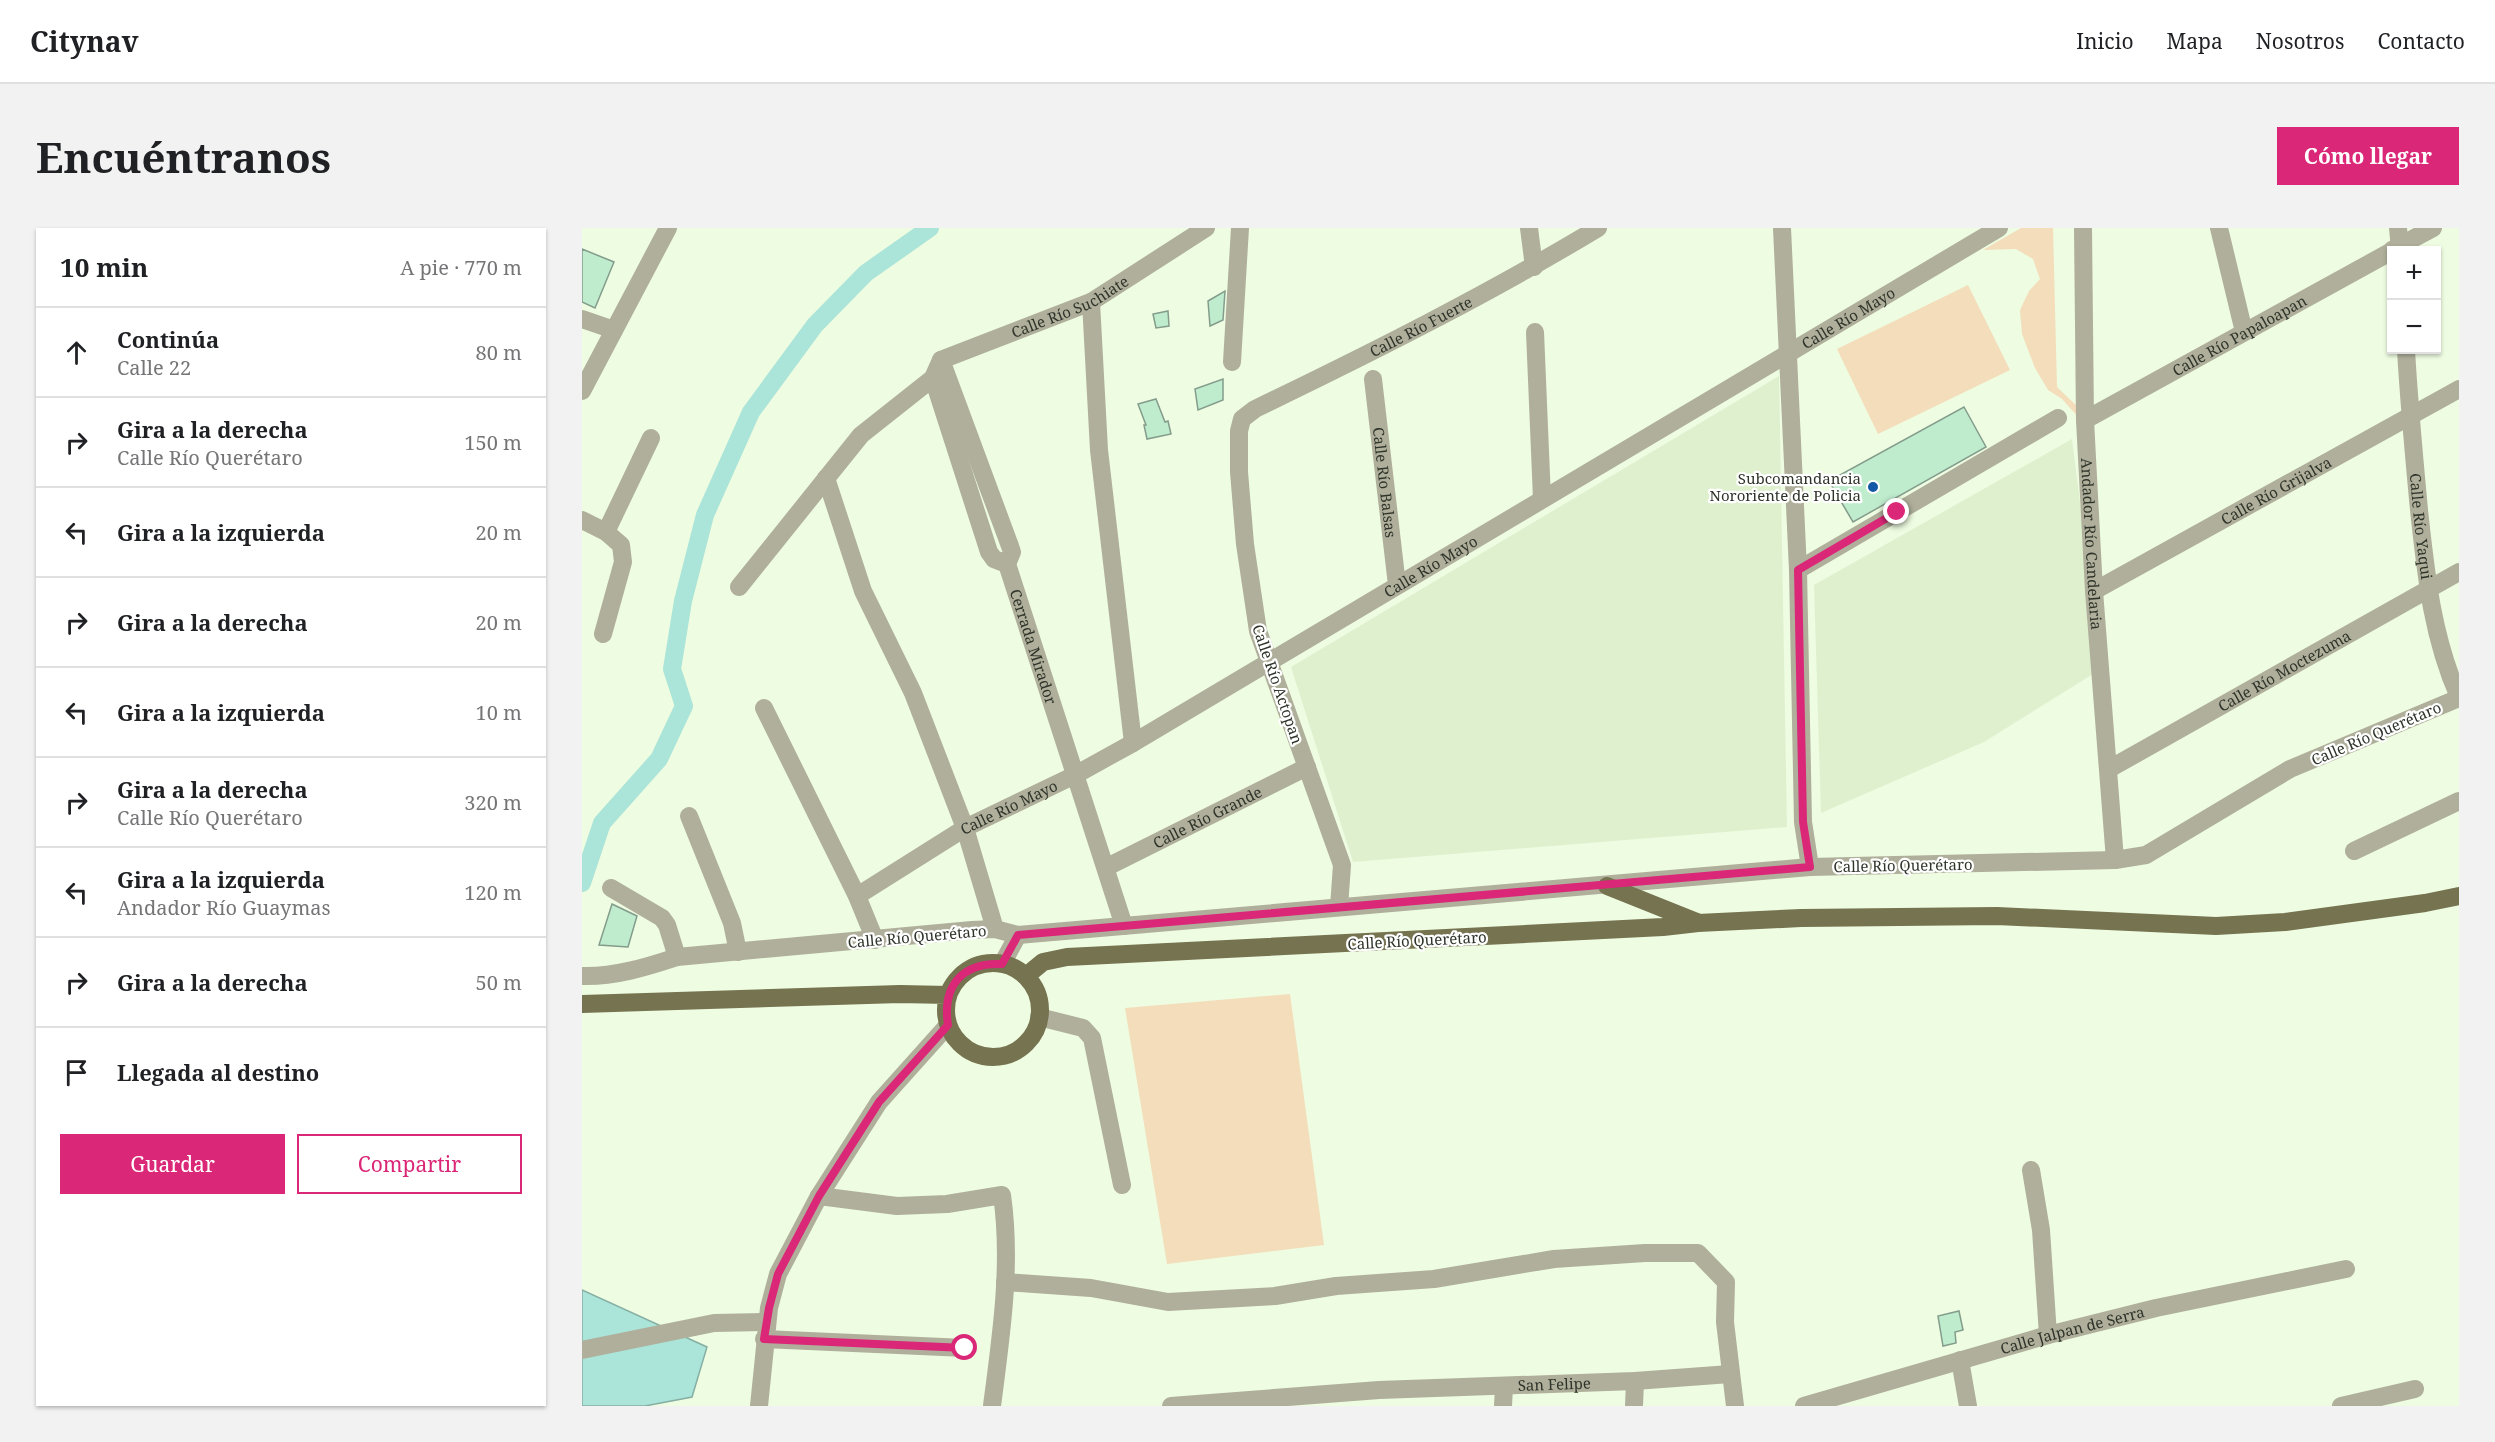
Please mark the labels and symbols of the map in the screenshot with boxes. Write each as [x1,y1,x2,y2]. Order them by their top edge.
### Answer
street label: Calle Río Suchiate [1008,271,1132,342]
street label: Calle Río Mayo [1798,282,1899,353]
street label: Calle Río Papaloapan [2168,290,2310,380]
street label: Calle Río Fuerte [1366,291,1476,361]
street label: Calle Río Balsas [1369,426,1401,539]
street label: Calle Río Grijalva [2217,452,2335,529]
street label: Andador Río Candelaria [2077,457,2107,630]
place label: Subcomandancia Nororiente de Policia [1709,468,1861,505]
street label: Calle Río Yaqui [2406,472,2437,581]
marker: Subcomandancia Nororiente de Policia [1866,480,1880,494]
route end [1883,498,1909,524]
street label: Calle Río Mayo [1380,531,1481,602]
street label: Cerrada Mirador [1006,586,1062,707]
street label: Calle Río Actopan [1248,622,1308,747]
street label: Calle Río Moctezuma [2214,625,2354,716]
street label: Calle Río Querétaro [2308,697,2444,769]
street label: Calle Río Mayo [957,775,1060,839]
street label: Calle Río Grande [1149,781,1265,852]
street label: Calle Río Querétaro [1833,854,1973,876]
street label: Calle Río Querétaro [847,920,987,952]
street label: Calle Río Querétaro [1347,926,1487,954]
street label: Calle Jalpan de Serra [1998,1301,2147,1358]
route start [951,1334,977,1360]
street label: San Felipe [1517,1373,1591,1395]

